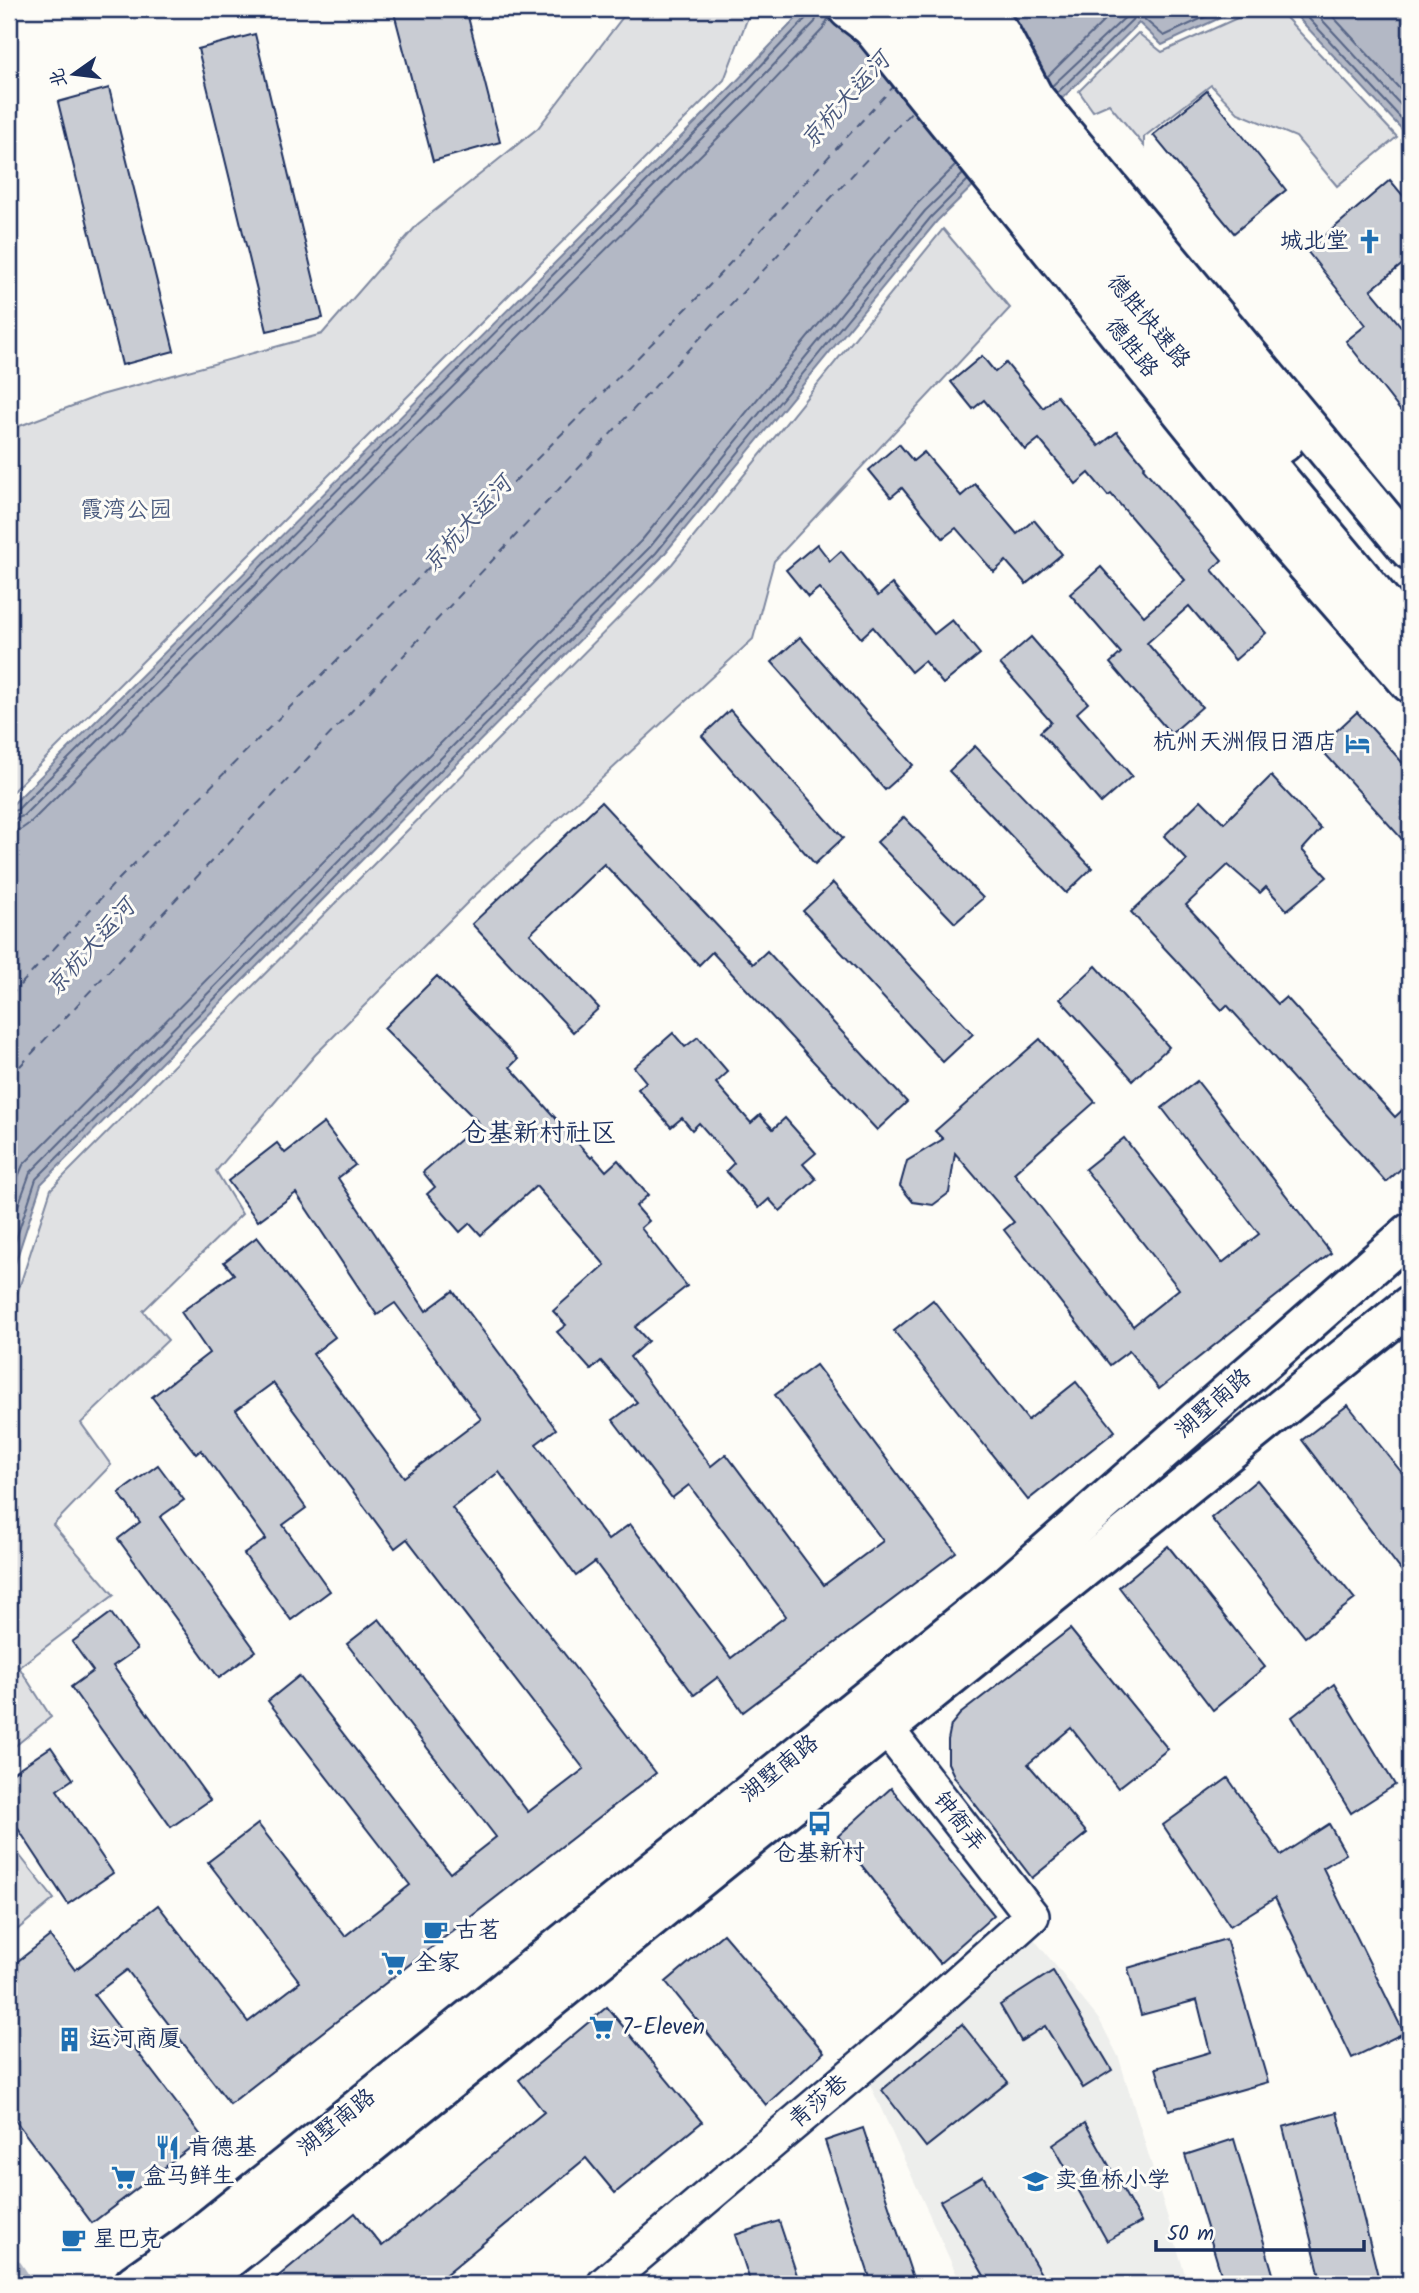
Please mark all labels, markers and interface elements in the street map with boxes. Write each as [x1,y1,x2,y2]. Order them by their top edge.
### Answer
north arrow [38,38,108,108]
water label: 京杭大运河 [791,40,903,159]
text: 北 [43,65,76,90]
place label: 城北堂 [1280,224,1349,260]
church icon: 城北堂 [1355,228,1383,256]
street label: 德胜快速路 [1097,266,1199,378]
street label: 德胜路 [1095,310,1167,386]
water label: 京杭大运河 [413,464,525,583]
park label: 霞湾公园 [80,493,172,529]
place label: 杭州天洲假日酒店 [1153,725,1337,761]
hotel icon: 杭州天洲假日酒店 [1343,729,1371,757]
water label: 京杭大运河 [36,887,148,1006]
district label: 仓基新村社区 [461,1113,617,1155]
street label: 湖墅南路 [1167,1360,1261,1448]
street label: 湖墅南路 [733,1726,827,1812]
street label: 钟衙弄 [924,1784,994,1860]
bus stop icon: 仓基新村 [805,1810,833,1838]
place label: 仓基新村 [773,1836,865,1872]
place label: 古茗 [455,1913,501,1949]
cafe icon: 古茗 [421,1917,449,1945]
place label: 全家 [414,1946,460,1982]
supermarket icon: 全家 [380,1950,408,1978]
place label: 7-Eleven [622,2010,705,2046]
supermarket icon: 7-Eleven [588,2014,616,2042]
place label: 运河商厦 [89,2022,181,2058]
building icon: 运河商厦 [55,2026,83,2054]
street label: 青莎巷 [781,2065,858,2138]
street label: 湖墅南路 [290,2080,384,2166]
place label: 肯德基 [188,2130,257,2166]
restaurant icon: 肯德基 [154,2134,182,2162]
place label: 盒马鲜生 [143,2159,235,2195]
supermarket icon: 盒马鲜生 [109,2163,137,2191]
place label: 卖鱼桥小学 [1055,2163,1170,2199]
school or university icon: 卖鱼桥小学 [1021,2167,1049,2195]
scale bar [1156,2209,1365,2253]
text: 50 m [1167,2218,1214,2251]
place label: 星巴克 [93,2222,162,2258]
cafe icon: 星巴克 [59,2226,87,2254]

